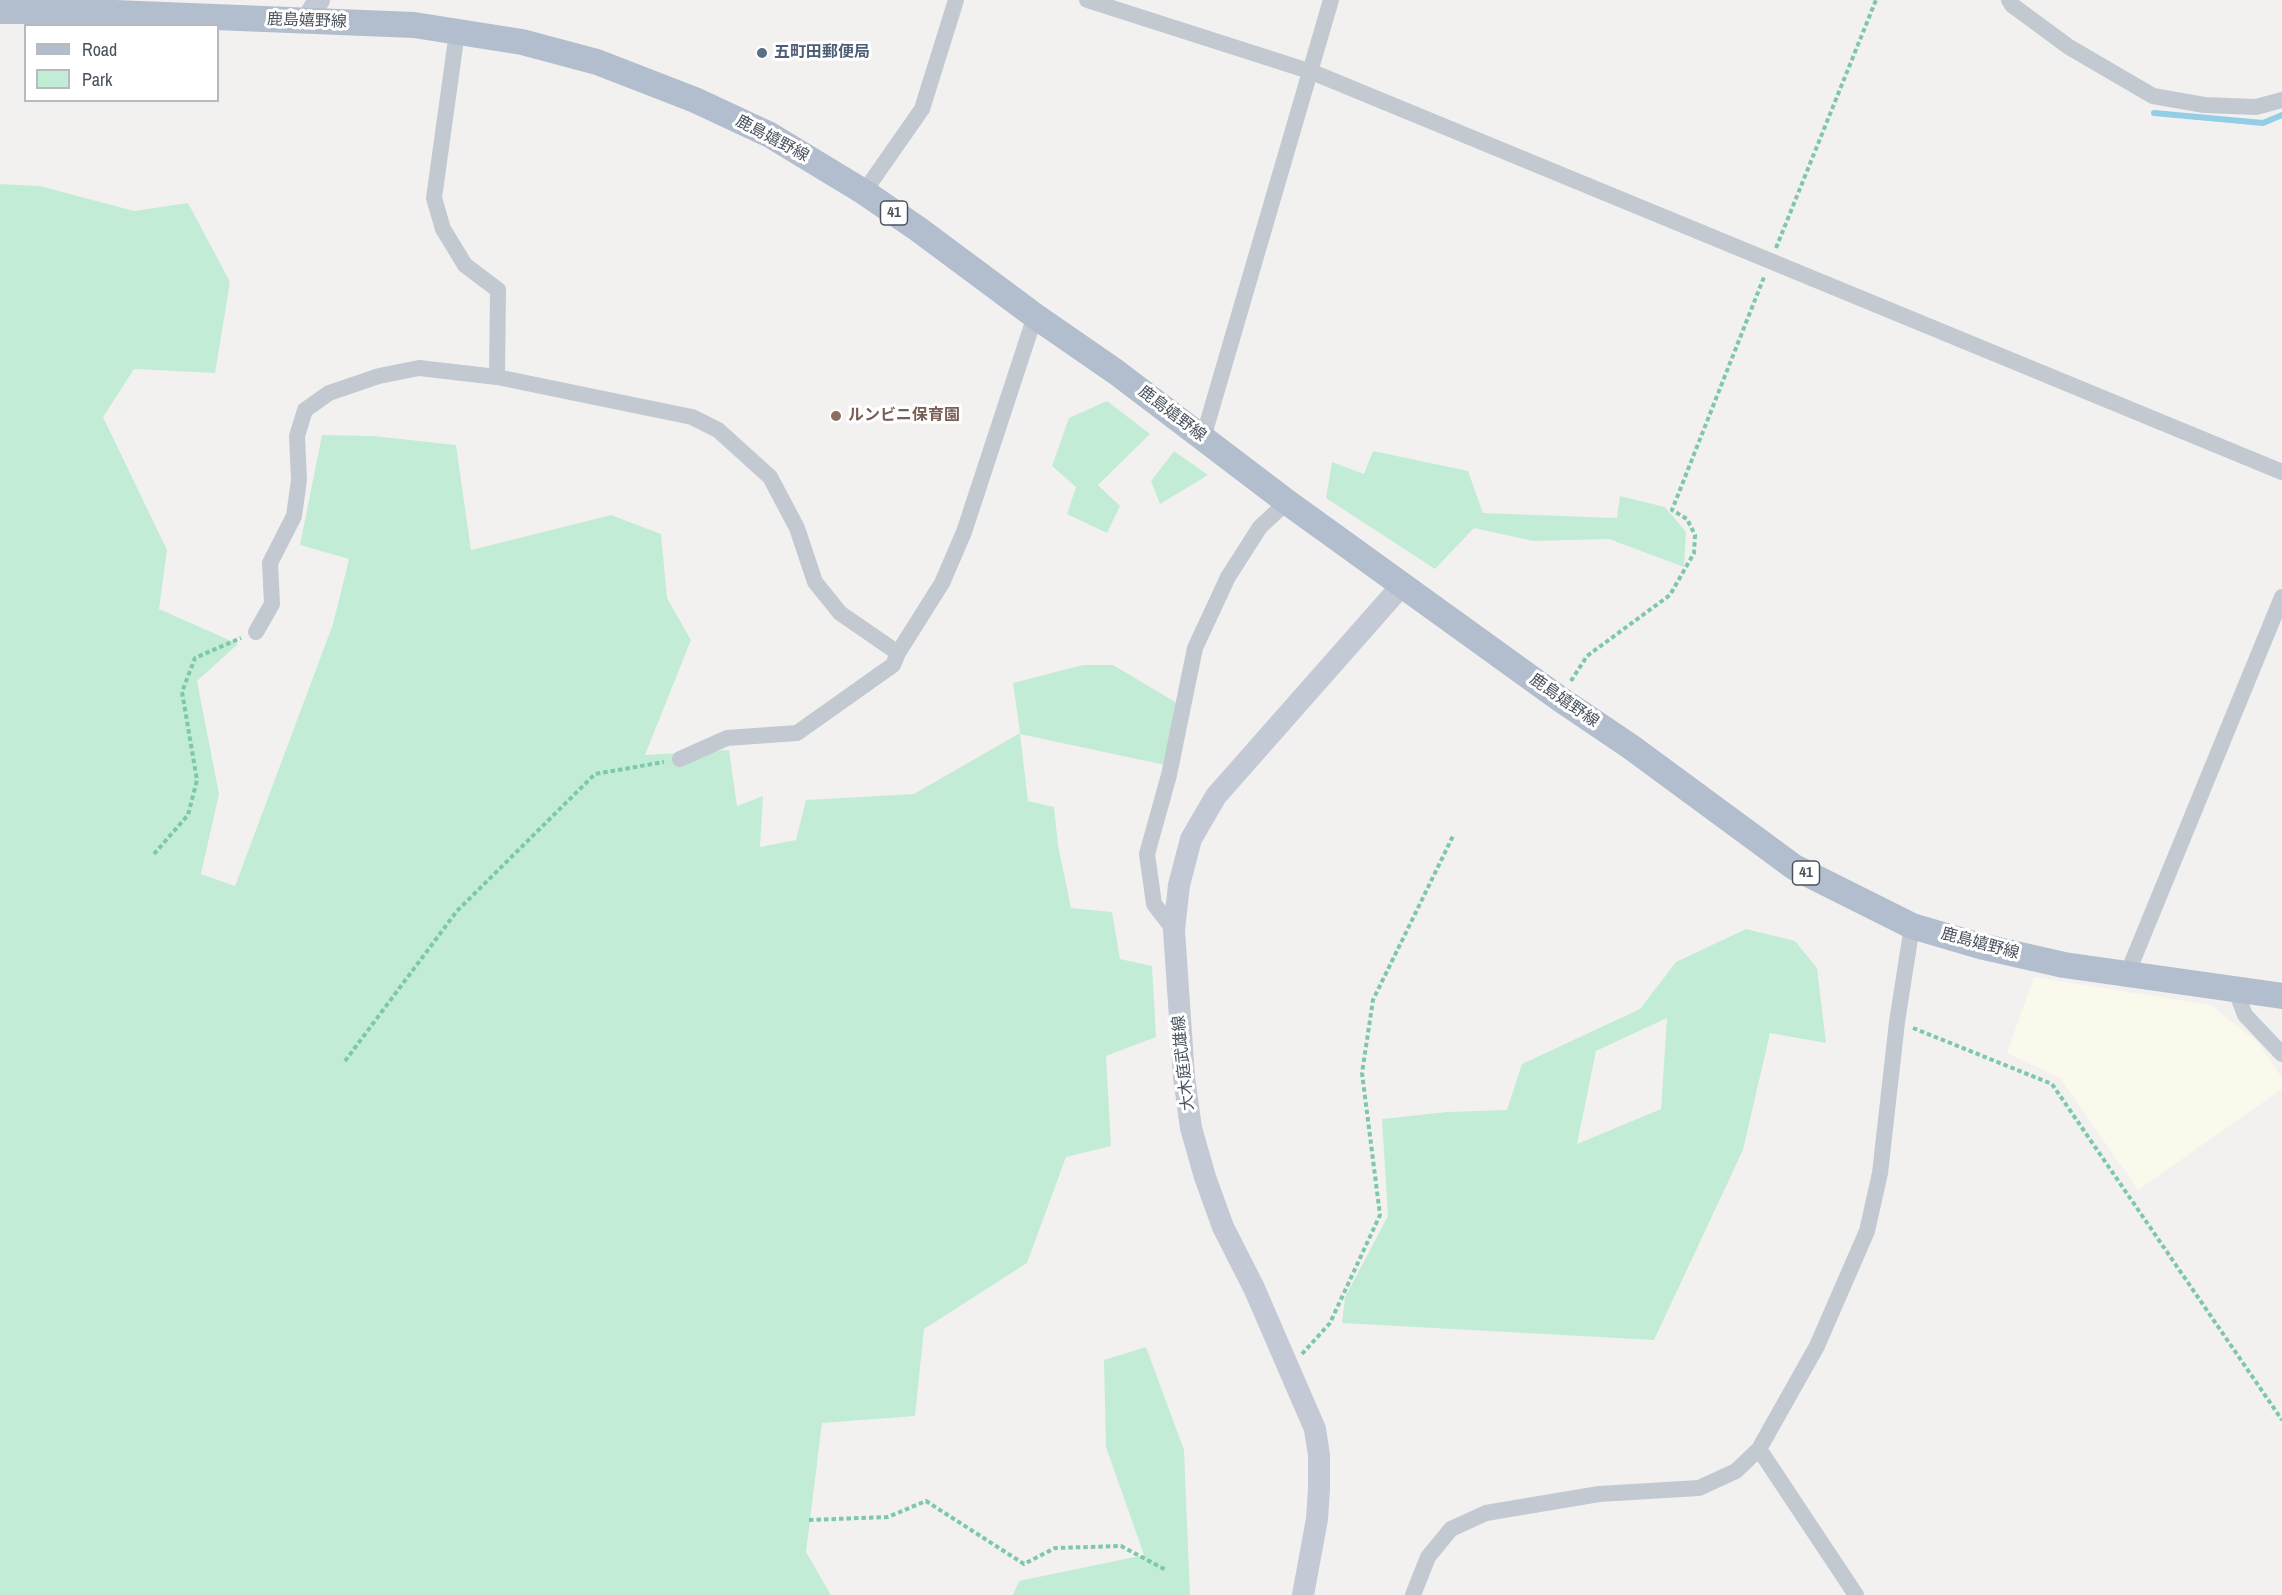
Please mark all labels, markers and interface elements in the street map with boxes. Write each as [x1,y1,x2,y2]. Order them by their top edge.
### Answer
street label: 鹿島嬉野線 [267,10,347,32]
legend [24,24,219,102]
text: Road [82,37,117,62]
place label: 五町田郵便局 [774,43,870,63]
marker: 五町田郵便局 [755,46,769,60]
text: Park [82,67,112,92]
street label: 鹿島嬉野線 [732,112,812,166]
road number: 41 [880,201,908,225]
street label: 鹿島嬉野線 [1134,382,1210,446]
place label: ルンビニ保育園 [848,406,960,426]
marker: ルンビニ保育園 [829,409,843,423]
street label: 鹿島嬉野線 [1526,670,1602,732]
road number: 41 [1792,861,1820,885]
street label: 鹿島嬉野線 [1939,924,2021,964]
street label: 大木庭武雄線 [1169,1014,1199,1112]

